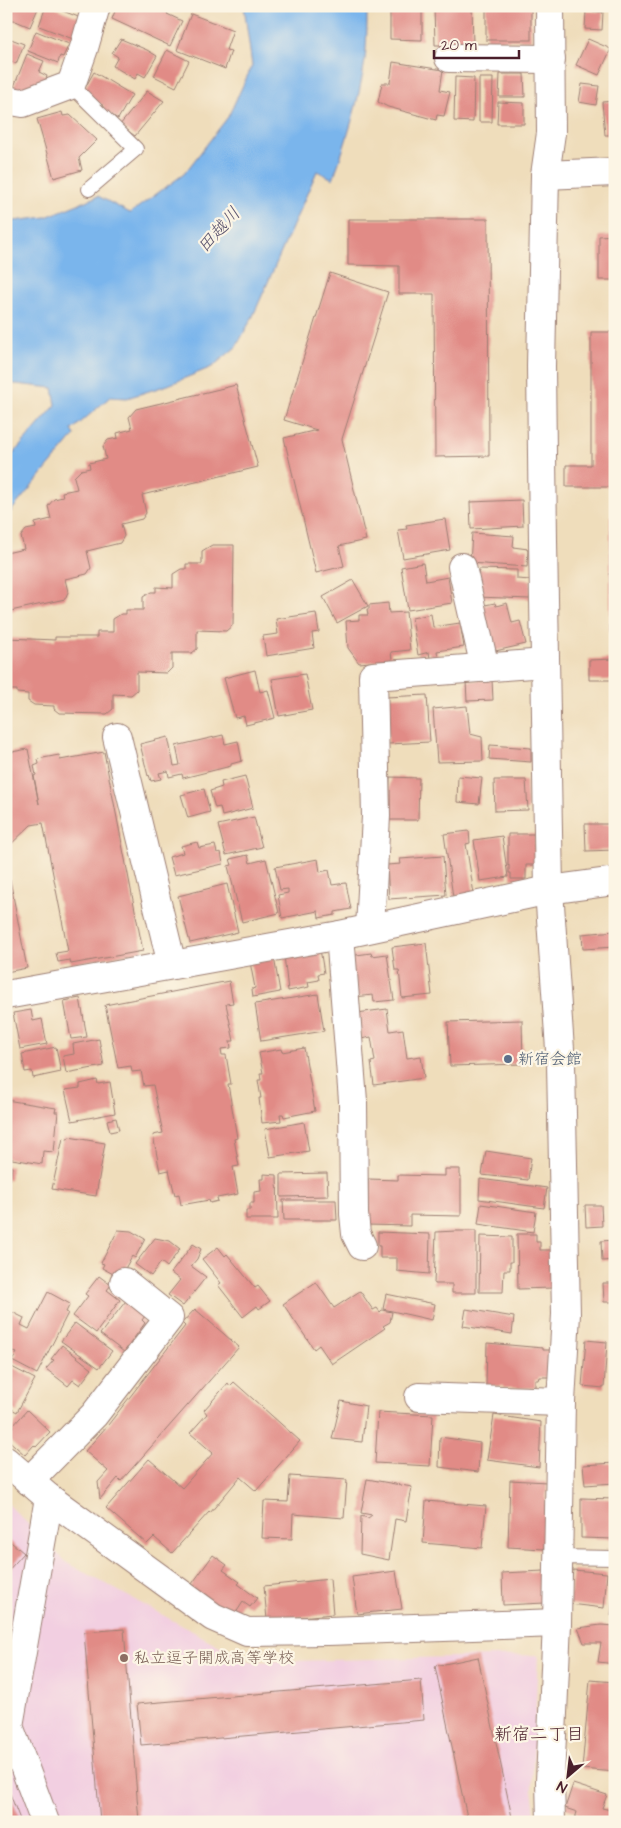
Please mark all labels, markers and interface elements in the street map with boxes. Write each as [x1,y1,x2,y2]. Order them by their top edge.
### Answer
scale bar [434,28,518,60]
text: 20 m [441,35,477,56]
water label: 田越川 [192,202,246,258]
place label: 新宿会館 [518,1048,582,1070]
marker: 新宿会館 [502,1053,514,1065]
place label: 私立逗子開成高等学校 [134,1647,294,1669]
marker: 私立逗子開成高等学校 [118,1652,130,1664]
district label: 新宿二丁目 [494,1722,584,1747]
north arrow [544,1750,594,1800]
text: N [554,1776,571,1797]

